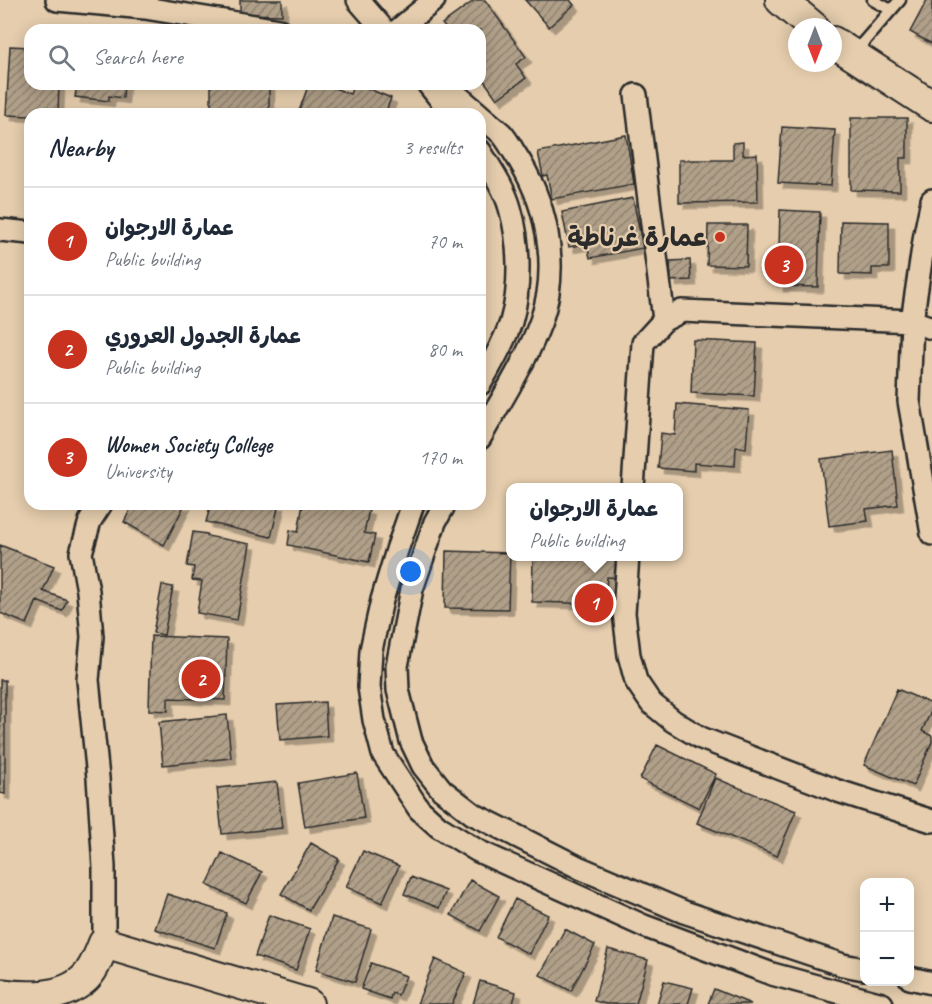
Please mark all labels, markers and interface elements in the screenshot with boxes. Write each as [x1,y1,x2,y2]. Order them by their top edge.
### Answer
north arrow [788,18,842,72]
search box [24,24,486,90]
icon: search [45,41,78,74]
text: Search here [93,43,183,71]
text: Nearby [48,131,113,164]
text: 3 results [403,135,462,160]
text: عمارة الارجوان [105,214,235,242]
place label: عمارة غرناطة [567,221,708,254]
text: 1 [63,229,72,254]
text: 70 m [428,229,462,254]
marker: عمارة غرناطة [713,230,727,244]
pin: 3 [764,242,804,288]
text: Public building [105,247,200,272]
text: عمارة الجدول العروري [105,322,302,350]
text: 2 [63,337,72,362]
text: 80 m [428,337,462,362]
text: Public building [105,355,200,380]
text: Women Society College [105,431,272,459]
text: 3 [63,445,72,470]
text: 170 m [419,445,462,470]
text: University [105,459,172,484]
popup [506,483,683,561]
text: عمارة الارجوان [530,495,659,523]
text: Public building [530,528,624,553]
your location [396,557,425,586]
pin: 1 [574,580,614,626]
pin: 2 [182,656,220,702]
map controls [860,878,914,986]
button: + [860,878,914,932]
button: − [860,932,914,986]

